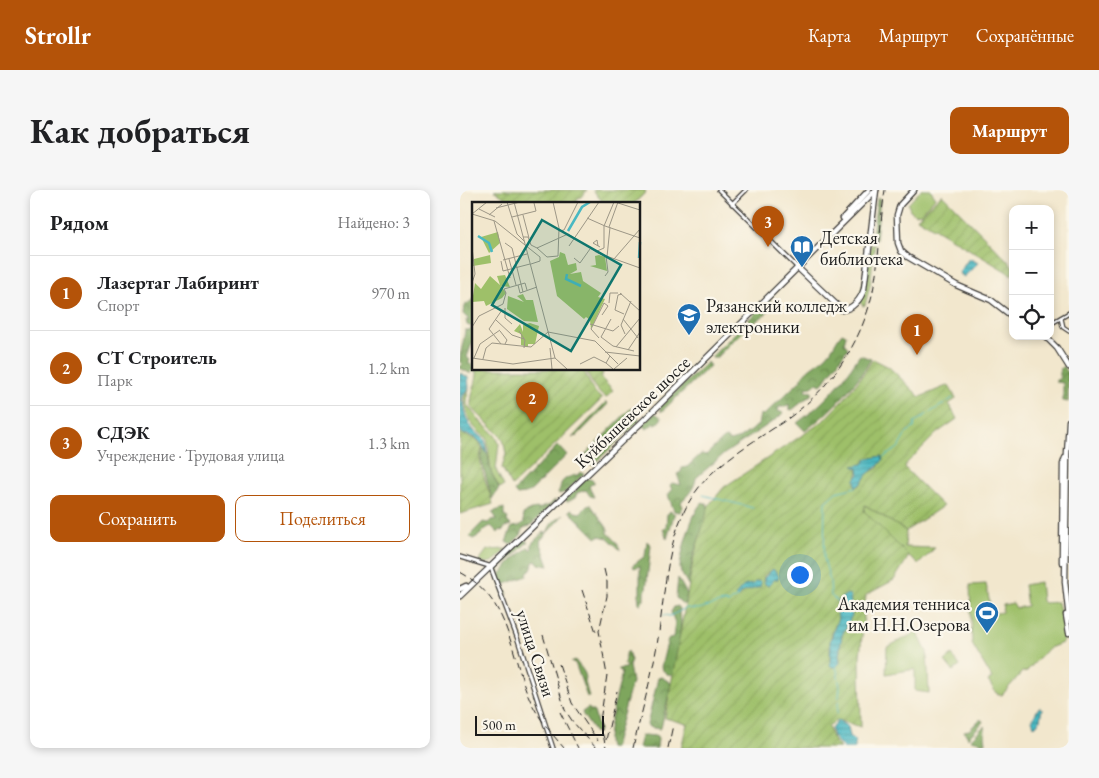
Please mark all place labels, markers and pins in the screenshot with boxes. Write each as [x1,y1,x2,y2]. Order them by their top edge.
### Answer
pin: 3 [752,206,784,247]
place label: Детская библиотека [820,226,904,270]
library icon: Детская библиотека [789,234,815,268]
place label: Рязанский колледж электроники [706,294,847,338]
school or university icon: Рязанский колледж электроники [676,302,702,336]
pin: 1 [901,314,933,355]
pin: 2 [516,382,548,423]
place label: Академия тенниса им Н.Н.Озерова [837,592,971,636]
sports icon: Академия тенниса им Н.Н.Озерова [974,600,1000,634]

